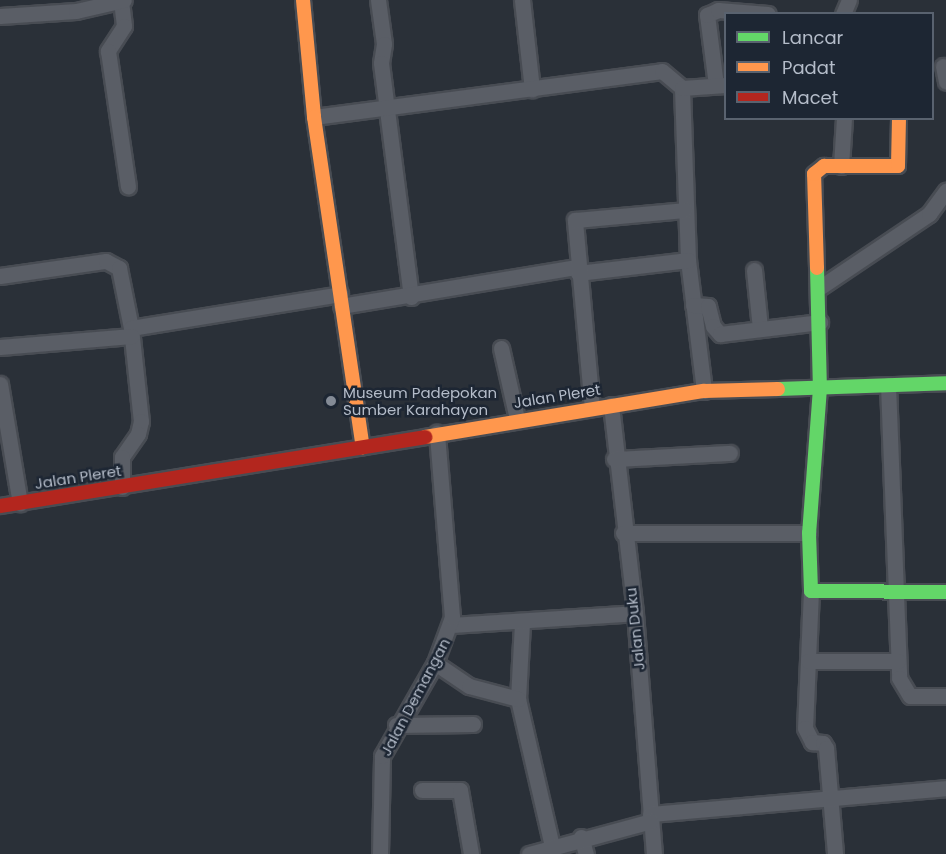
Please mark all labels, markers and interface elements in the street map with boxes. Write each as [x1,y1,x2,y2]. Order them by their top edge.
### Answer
legend [724,12,934,120]
text: Lancar [782,25,843,50]
text: Padat [782,55,835,80]
text: Macet [782,85,838,110]
street label: Jalan Pleret [512,380,602,412]
place label: Museum Padepokan Sumber Karahayon [343,383,497,418]
marker: Museum Padepokan Sumber Karahayon [324,394,338,408]
street label: Jalan Pleret [33,461,123,493]
street label: Jalan Duku [622,587,648,671]
street label: Jalan Demangan [376,635,454,759]

